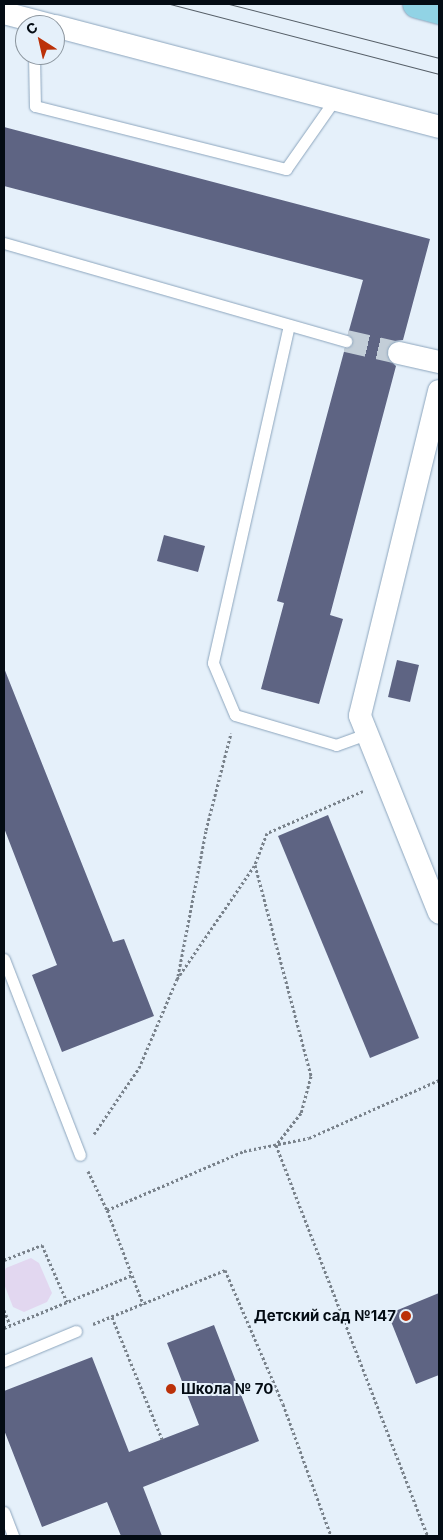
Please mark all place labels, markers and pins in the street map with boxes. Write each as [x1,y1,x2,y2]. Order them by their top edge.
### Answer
place label: Детский сад №147 [254,1307,396,1325]
marker: Детский сад №147 [400,1310,412,1322]
place label: Школа № 70 [181,1380,273,1398]
marker: Школа № 70 [165,1383,177,1395]

